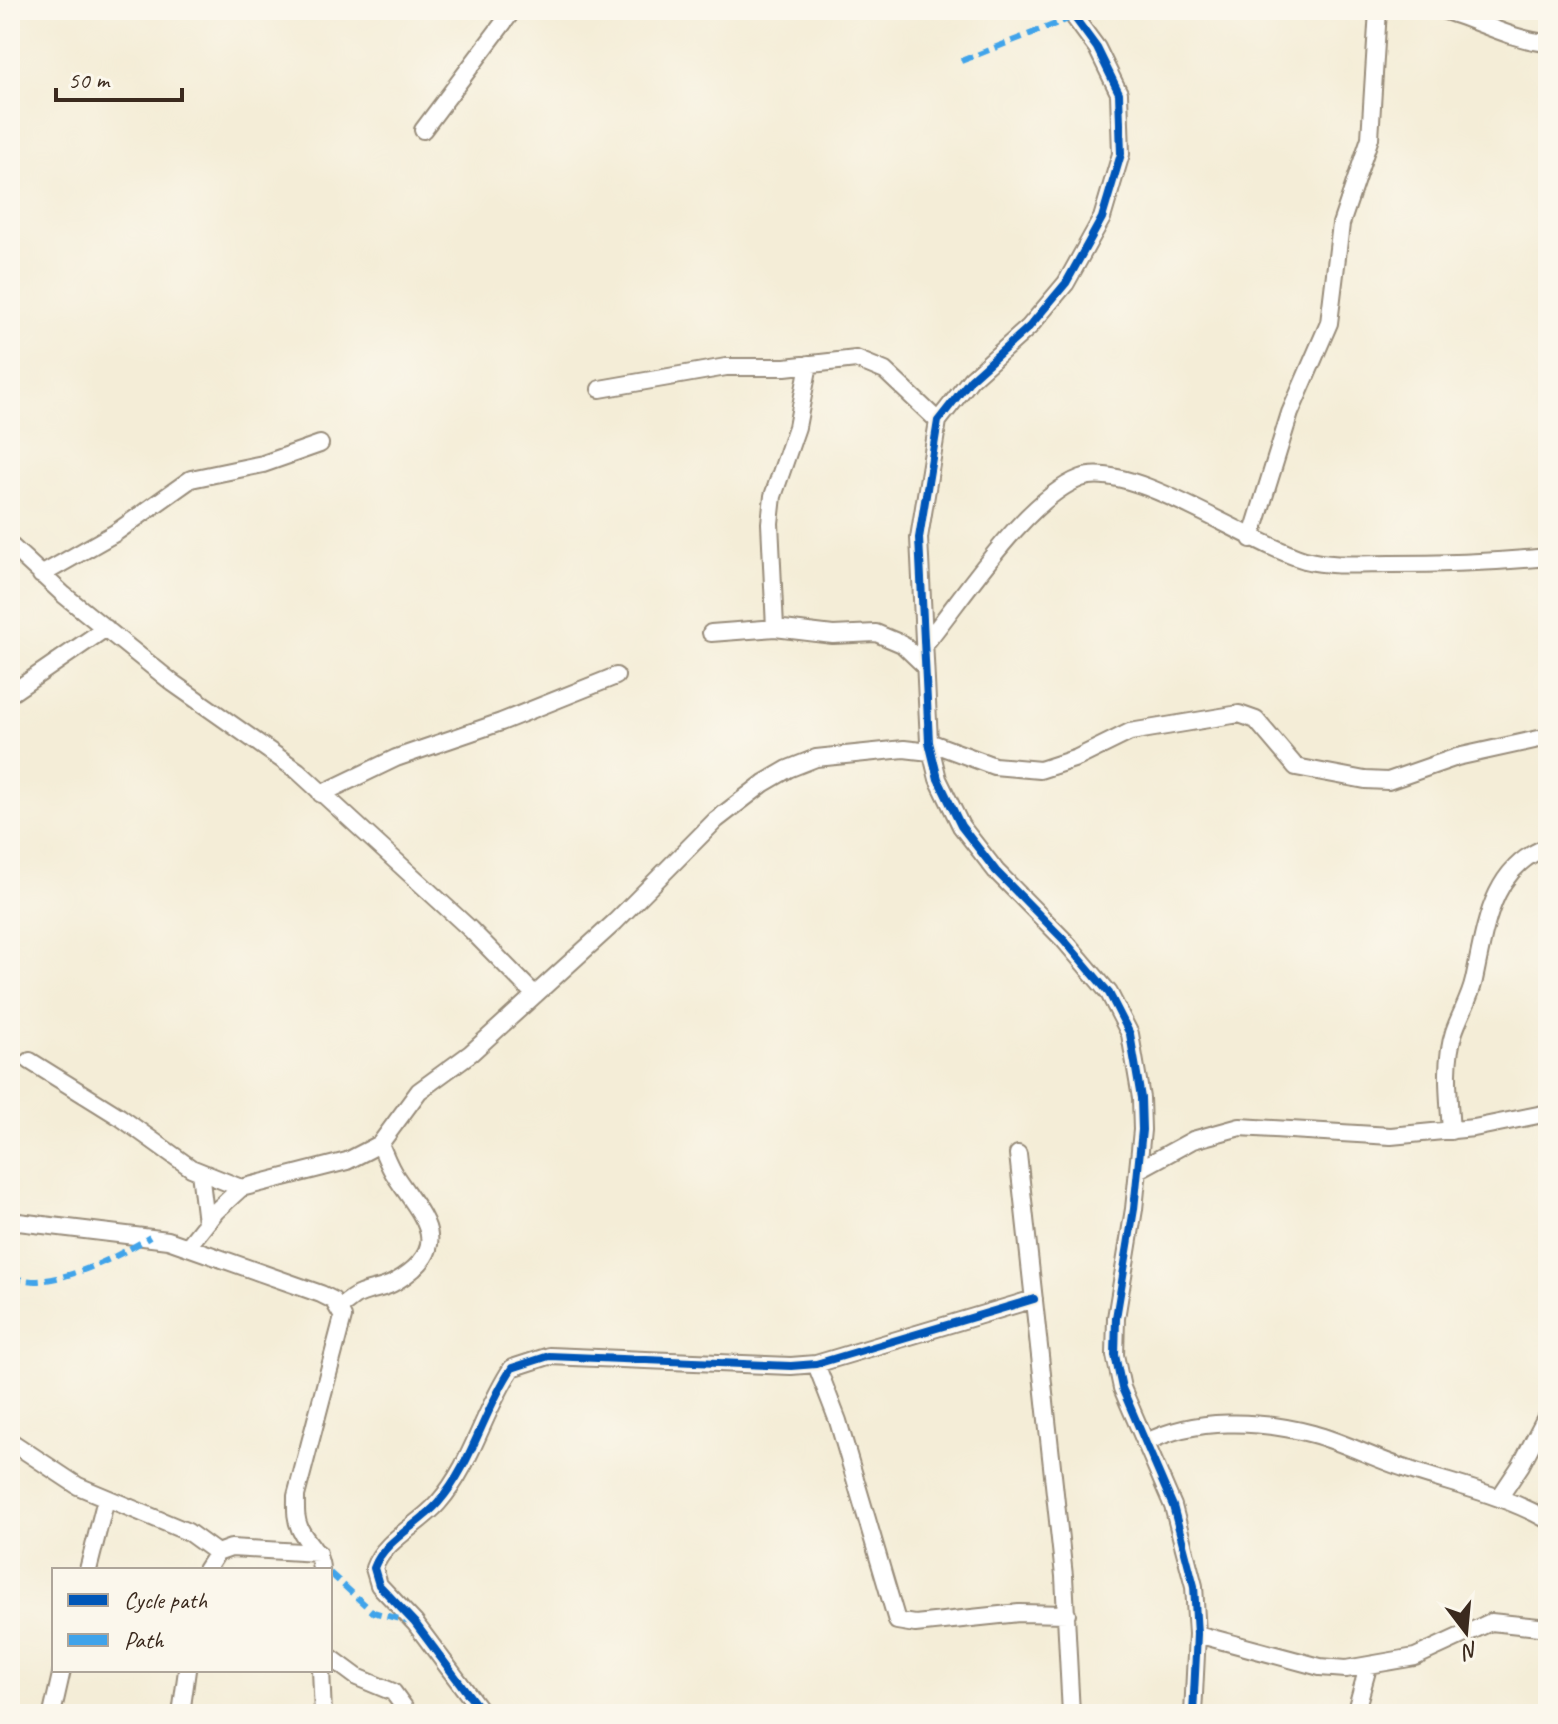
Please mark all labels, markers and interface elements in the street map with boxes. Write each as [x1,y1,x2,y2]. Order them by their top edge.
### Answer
scale bar [56,52,182,102]
text: 50 m [68,65,111,95]
legend [52,1568,332,1672]
text: Cycle path [124,1585,208,1615]
north arrow [1426,1592,1506,1672]
text: Path [124,1625,165,1655]
text: N [1458,1635,1482,1667]

